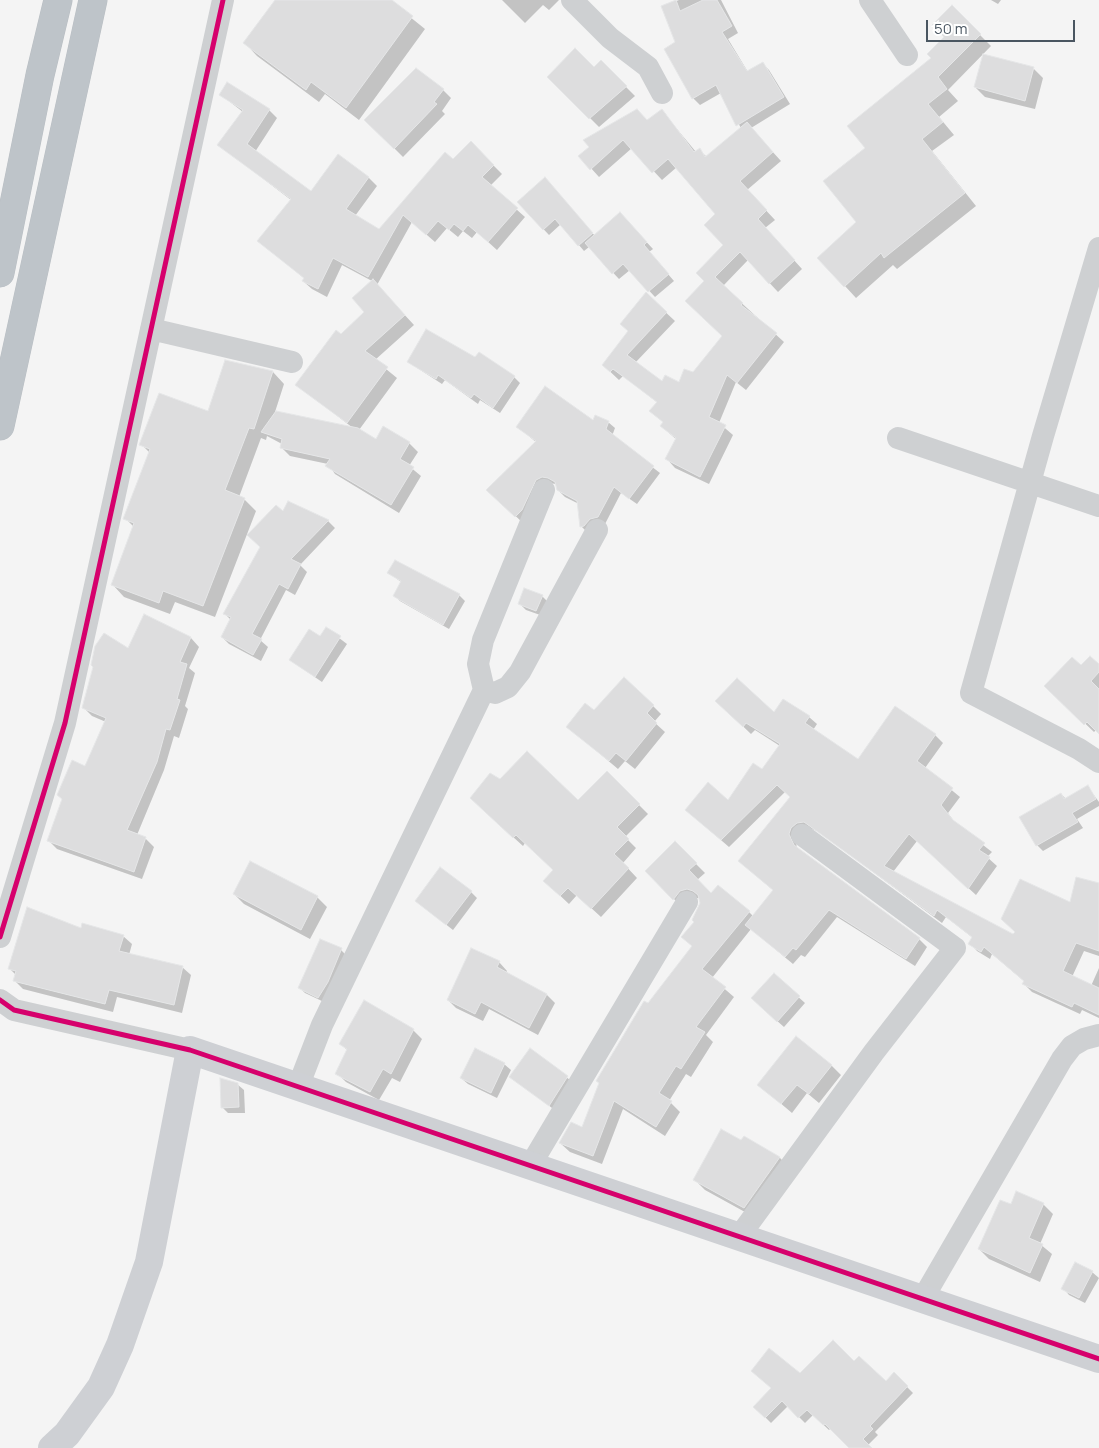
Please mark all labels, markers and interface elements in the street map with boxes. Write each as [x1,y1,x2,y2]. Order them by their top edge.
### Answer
scale bar [929,10,1078,42]
text: 50 m [934,18,968,39]

